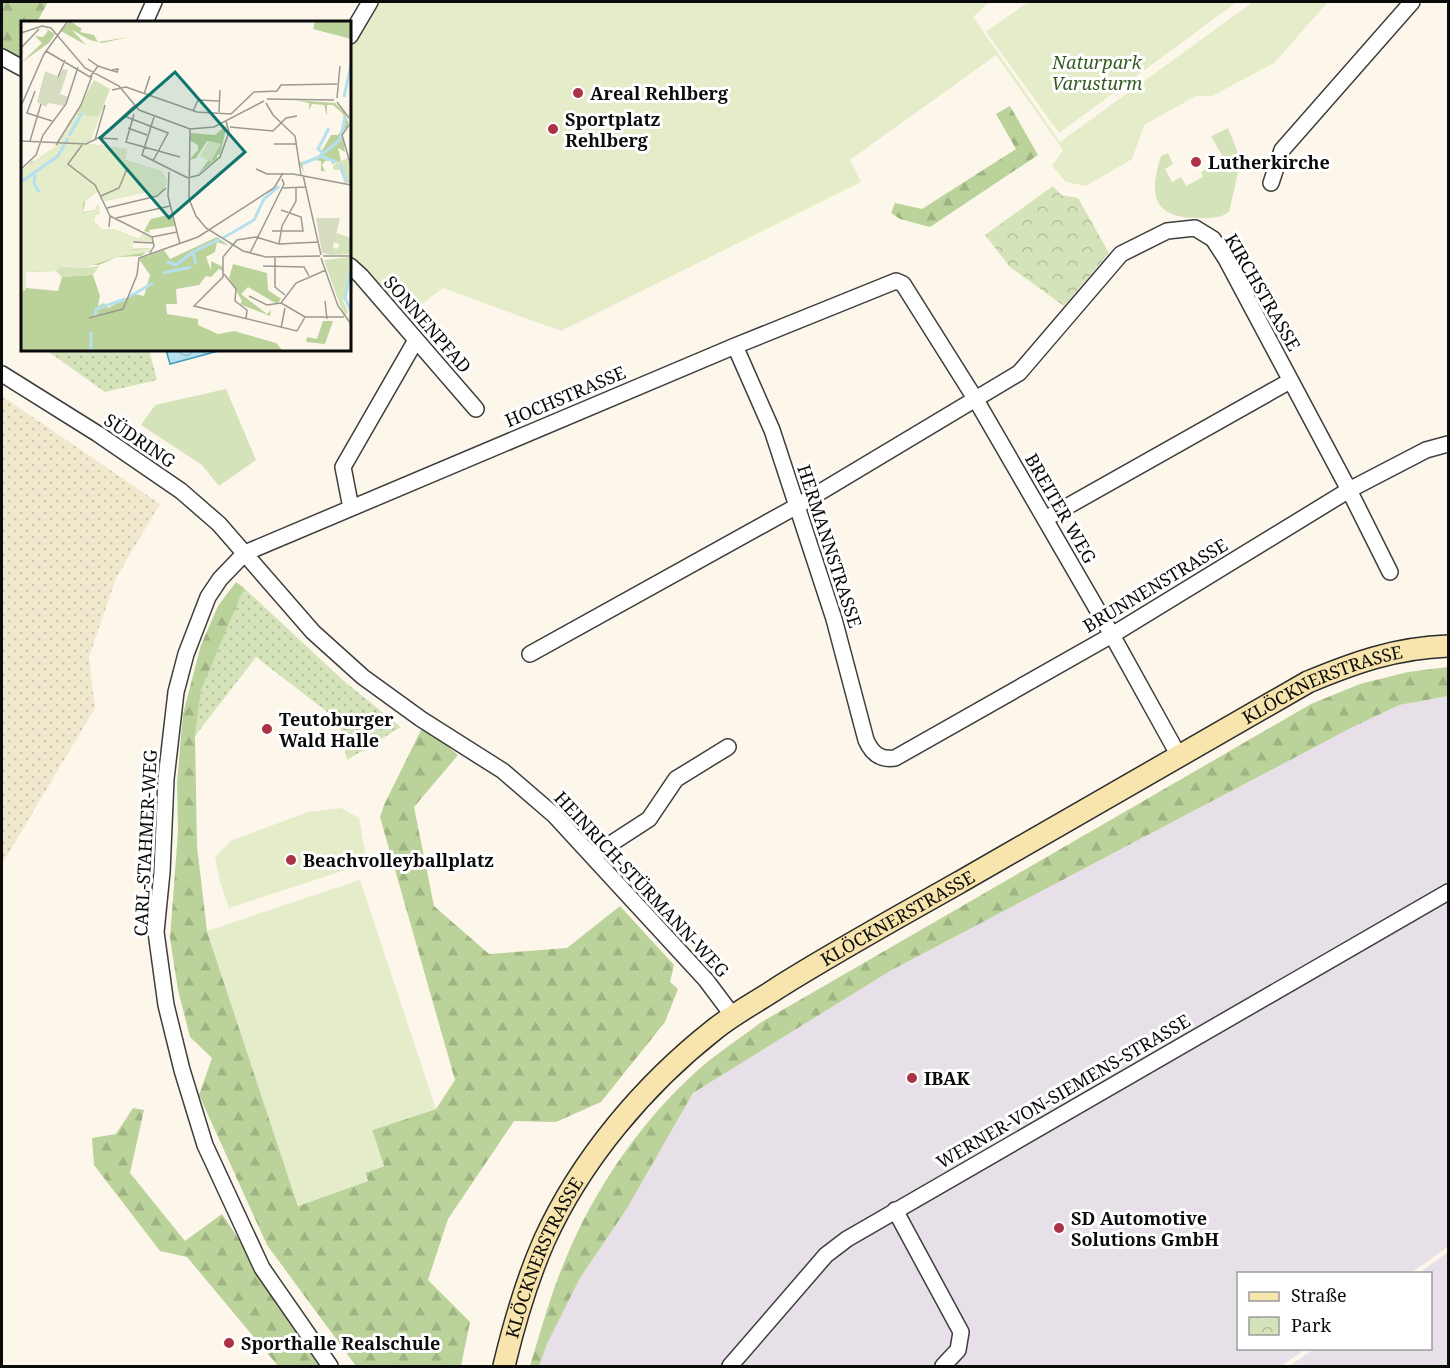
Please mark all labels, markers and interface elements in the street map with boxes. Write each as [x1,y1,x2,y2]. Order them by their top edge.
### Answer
inset map [21,21,351,351]
park label: Naturpark Varusturm [1051,50,1143,95]
place label: Areal Rehlberg [590,81,729,105]
marker: Areal Rehlberg [571,86,585,100]
place label: Sportplatz Rehlberg [565,107,660,152]
marker: Sportplatz Rehlberg [546,122,560,136]
place label: Lutherkirche [1208,150,1330,174]
marker: Lutherkirche [1189,155,1203,169]
street label: KIRCHSTRASSE [1220,229,1306,355]
street label: SONNENPFAD [379,270,477,378]
street label: HOCHSTRASSE [501,360,629,432]
street label: SÜDRING [100,407,180,473]
street label: BREITER WEG [1020,449,1102,567]
street label: HERMANNSTRASSE [792,461,868,631]
street label: BRUNNENSTRASSE [1078,532,1232,638]
street label: KLÖCKNERSTRASSE [1238,639,1405,729]
place label: Teutoburger Wald Halle [279,707,394,752]
marker: Teutoburger Wald Halle [260,722,274,736]
street label: CARL-STAHMER-WEG [128,749,162,937]
street label: HEINRICH-STÜRMANN-WEG [549,786,735,982]
place label: Beachvolleyballplatz [303,848,494,872]
marker: Beachvolleyballplatz [284,853,298,867]
street label: KLÖCKNERSTRASSE [816,864,979,971]
street label: WERNER-VON-SIEMENS-STRASSE [932,1008,1194,1174]
place label: IBAK [924,1066,971,1090]
marker: IBAK [905,1071,919,1085]
street label: KLÖCKNERSTRASSE [500,1172,588,1341]
place label: SD Automotive Solutions GmbH [1071,1206,1219,1251]
marker: SD Automotive Solutions GmbH [1052,1221,1066,1235]
legend [1237,1272,1432,1350]
text: Straße [1291,1283,1347,1307]
text: Park [1291,1313,1331,1337]
place label: Sporthalle Realschule [241,1331,440,1355]
marker: Sporthalle Realschule [222,1336,236,1350]

